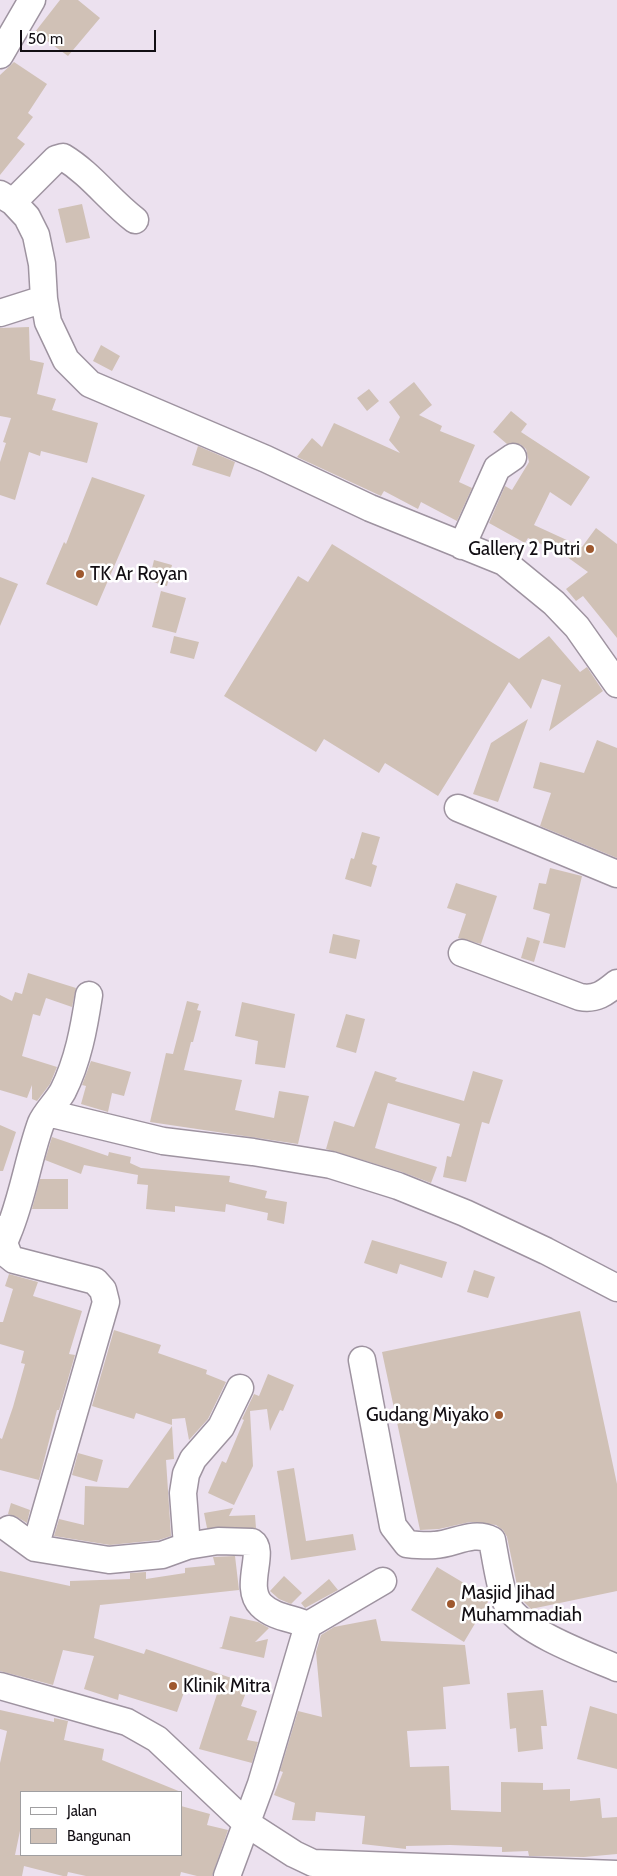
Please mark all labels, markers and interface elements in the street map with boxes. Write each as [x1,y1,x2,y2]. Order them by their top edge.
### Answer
scale bar [22,20,159,52]
text: 50 m [28,30,63,48]
place label: Gallery 2 Putri [468,538,580,560]
marker: Gallery 2 Putri [584,543,596,555]
place label: TK Ar Royan [90,563,188,585]
marker: TK Ar Royan [74,568,86,580]
place label: Gudang Miyako [366,1404,489,1426]
marker: Gudang Miyako [493,1409,505,1421]
place label: Masjid Jihad Muhammadiah [461,1582,582,1626]
marker: Masjid Jihad Muhammadiah [445,1598,457,1610]
place label: Klinik Mitra [183,1675,270,1697]
marker: Klinik Mitra [167,1680,179,1692]
legend [20,1791,182,1856]
text: Jalan [67,1802,97,1820]
text: Bangunan [67,1827,131,1845]

